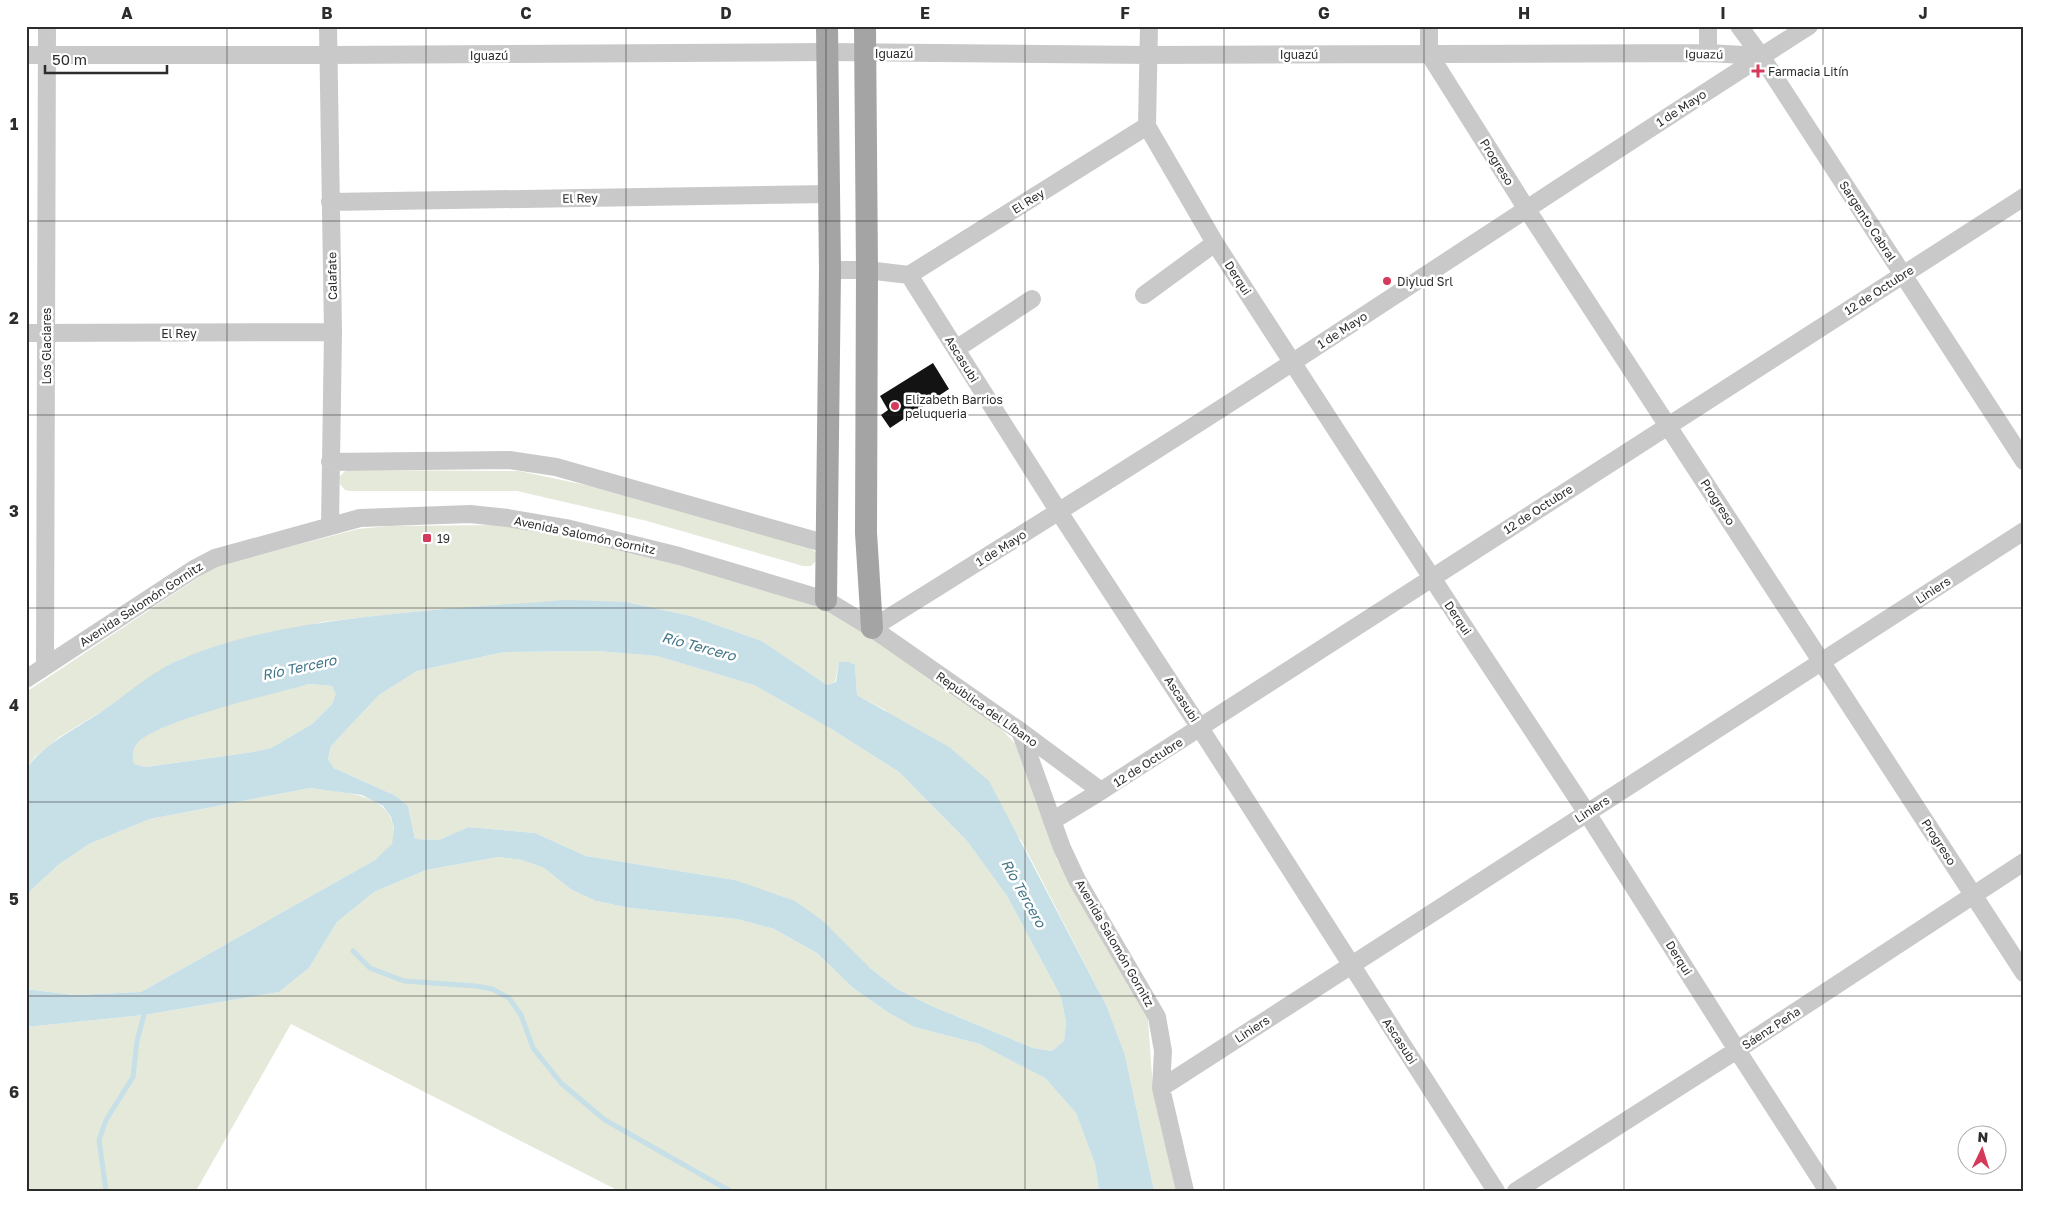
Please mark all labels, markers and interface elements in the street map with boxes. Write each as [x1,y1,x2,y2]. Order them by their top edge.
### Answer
text: A [121,3,133,23]
text: B [321,3,333,23]
text: C [520,3,532,23]
text: D [720,3,732,23]
text: E [920,3,930,23]
text: F [1120,3,1130,23]
text: G [1318,3,1330,23]
text: H [1518,3,1530,23]
text: I [1720,3,1726,23]
text: J [1918,3,1928,23]
scale bar [45,42,168,74]
street label: Iguazú [875,46,913,61]
street label: Iguazú [1685,46,1723,62]
street label: Iguazú [1280,47,1318,62]
street label: Iguazú [470,48,508,63]
text: 50 m [52,50,87,68]
place label: Farmacia Litín [1768,64,1849,79]
marker: Farmacia Litín [1752,65,1764,77]
street label: 1 de Mayo [1653,86,1709,130]
text: 1 [10,114,18,134]
street label: Progreso [1477,136,1517,188]
street label: Sargento Cabral [1836,178,1900,264]
street label: El Rey [1009,185,1047,217]
street label: El Rey [562,190,598,206]
street label: Calafate [324,252,340,300]
street label: Derqui [1221,258,1255,298]
street label: 12 de Octubre [1842,262,1916,318]
place label: Diylud Srl [1397,274,1453,289]
marker: Diylud Srl [1381,275,1393,287]
text: 2 [9,308,19,328]
street label: Los Glaciares [39,308,54,384]
street label: 1 de Mayo [1314,308,1370,352]
street label: El Rey [161,326,197,341]
street label: Ascasubi [942,333,982,385]
place label: Elizabeth Barrios peluqueria [905,392,1003,421]
marker: Elizabeth Barrios peluqueria [889,400,901,412]
street label: Progreso [1698,476,1738,528]
street label: 12 de Octubre [1501,481,1575,537]
text: 3 [9,501,19,521]
street label: Avenida Salomón Gornitz [513,513,657,557]
street label: 1 de Mayo [973,527,1029,569]
place label: 19 [437,531,450,546]
marker: 19 [421,532,433,544]
street label: Avenida Salomón Gornitz [76,558,206,650]
street label: Liniers [1913,573,1953,607]
street label: Derqui [1441,598,1475,638]
water label: Río Tercero [660,628,739,664]
water label: Río Tercero [260,651,339,683]
street label: República del Líbano [933,668,1041,750]
street label: Ascasubi [1162,673,1202,725]
text: 4 [9,695,19,715]
street label: 12 de Octubre [1111,734,1185,790]
street label: Liniers [1572,792,1612,826]
street label: Progreso [1919,816,1959,868]
water label: Río Tercero [998,856,1051,932]
street label: Avenida Salomón Gornitz [1072,877,1158,1009]
text: 5 [9,889,19,909]
street label: Derqui [1663,938,1695,978]
street label: Sáenz Peña [1739,1004,1803,1052]
street label: Liniers [1232,1012,1272,1046]
street label: Ascasubi [1380,1015,1420,1067]
text: 6 [9,1082,19,1102]
north arrow [1958,1124,2008,1174]
text: N [1977,1128,1989,1145]

